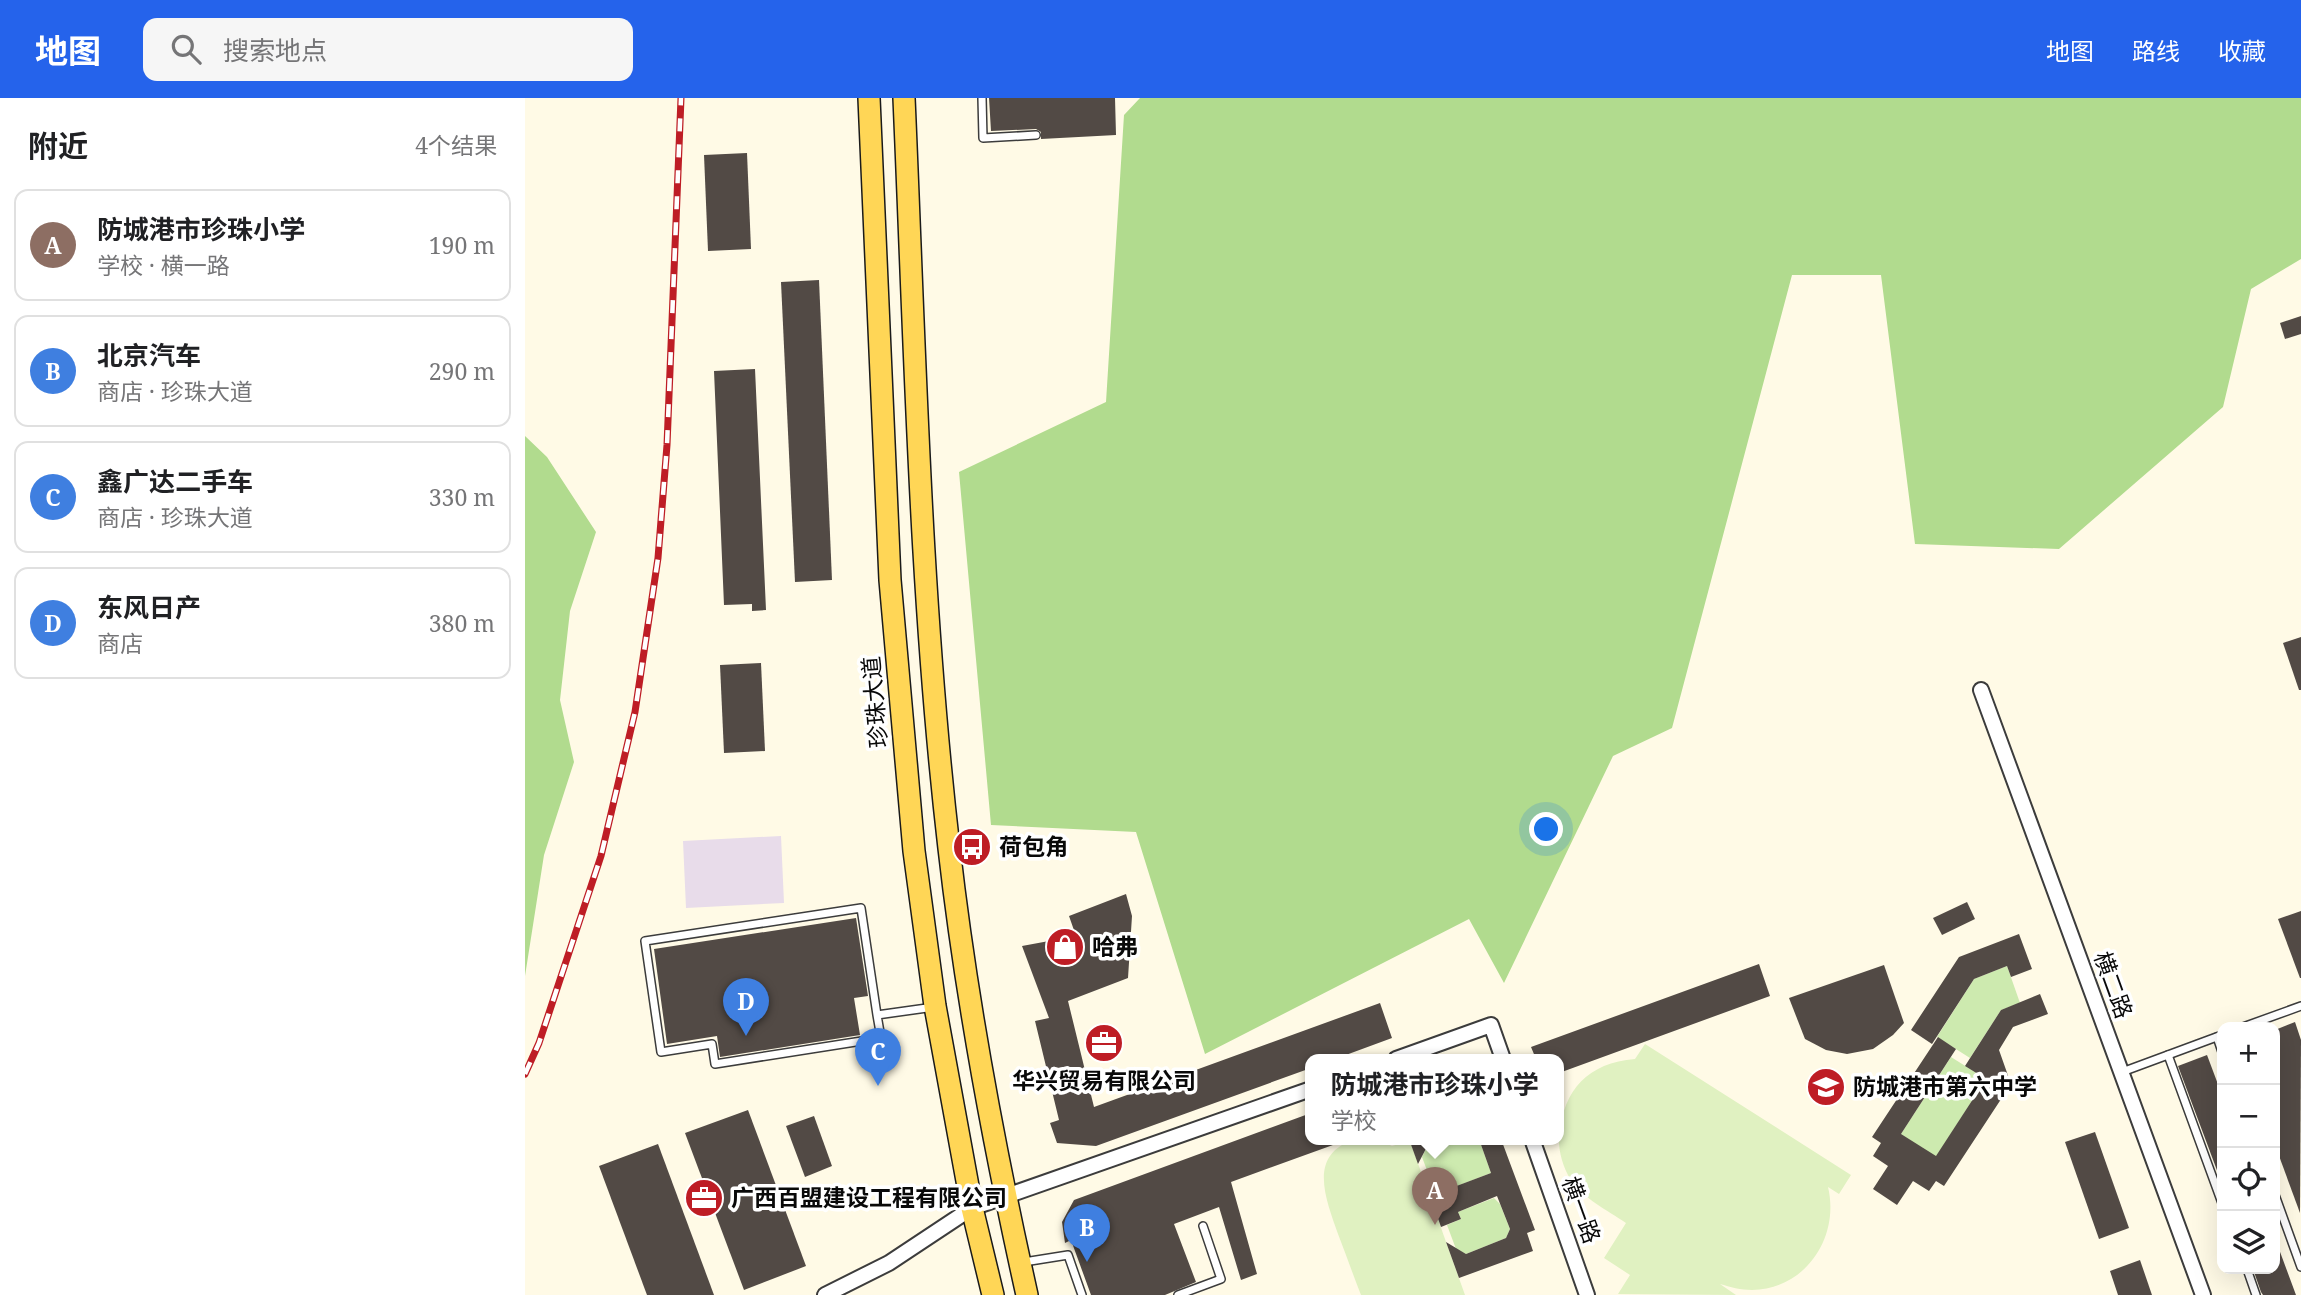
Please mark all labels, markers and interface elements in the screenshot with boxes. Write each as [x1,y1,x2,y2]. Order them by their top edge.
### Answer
search box [143,18,633,81]
text: 地图 [35,28,101,73]
icon: search [167,30,205,68]
text: 搜索地点 [223,32,327,68]
text: 地图 [2046,34,2094,67]
text: 路线 [2132,34,2180,67]
text: 收藏 [2218,34,2266,67]
text: 附近 [28,125,88,166]
text: 4个结果 [415,129,497,161]
text: 防城港市珍珠小学 [97,211,305,247]
text: A [44,229,62,261]
text: 190 m [429,229,495,261]
text: 学校 · 横一路 [97,249,230,281]
text: 北京汽车 [97,337,201,373]
text: B [45,355,61,387]
text: 290 m [429,355,495,387]
text: 商店 · 珍珠大道 [97,375,253,407]
text: 鑫广达二手车 [97,463,253,499]
text: C [45,481,61,513]
text: 330 m [429,481,495,513]
text: 商店 · 珍珠大道 [97,501,253,533]
text: 东风日产 [97,589,201,625]
text: D [44,607,62,639]
text: 380 m [429,607,495,639]
text: 商店 [97,627,143,659]
street label: 珍珠大道 [854,655,894,749]
your location [1529,812,1563,846]
bus stop icon: 荷包角 [951,826,993,868]
place label: 荷包角 [999,830,1068,862]
shop icon: 哈弗 [1044,926,1086,968]
place label: 哈弗 [1092,930,1138,962]
street label: 横二路 [2087,947,2141,1023]
pin: D [723,978,769,1036]
office icon: 华兴贸易有限公司 [1083,1022,1125,1064]
map controls [2217,1022,2280,1274]
button: + [2217,1022,2280,1085]
pin: C [855,1028,901,1086]
popup [1305,1054,1564,1145]
place label: 华兴贸易有限公司 [1012,1064,1196,1096]
text: 防城港市珍珠小学 [1330,1066,1539,1102]
school or university icon: 防城港市第六中学 [1805,1066,1847,1108]
place label: 防城港市第六中学 [1853,1070,2037,1102]
button: − [2217,1085,2280,1148]
text: 学校 [1330,1104,1376,1136]
button: locate [2217,1148,2280,1211]
pin: A [1412,1167,1458,1225]
street label: 横一路 [1555,1172,1609,1248]
office icon: 广西百盟建设工程有限公司 [683,1177,725,1219]
place label: 广西百盟建设工程有限公司 [731,1181,1007,1213]
pin: B [1064,1204,1110,1262]
button: layers [2217,1211,2280,1274]

